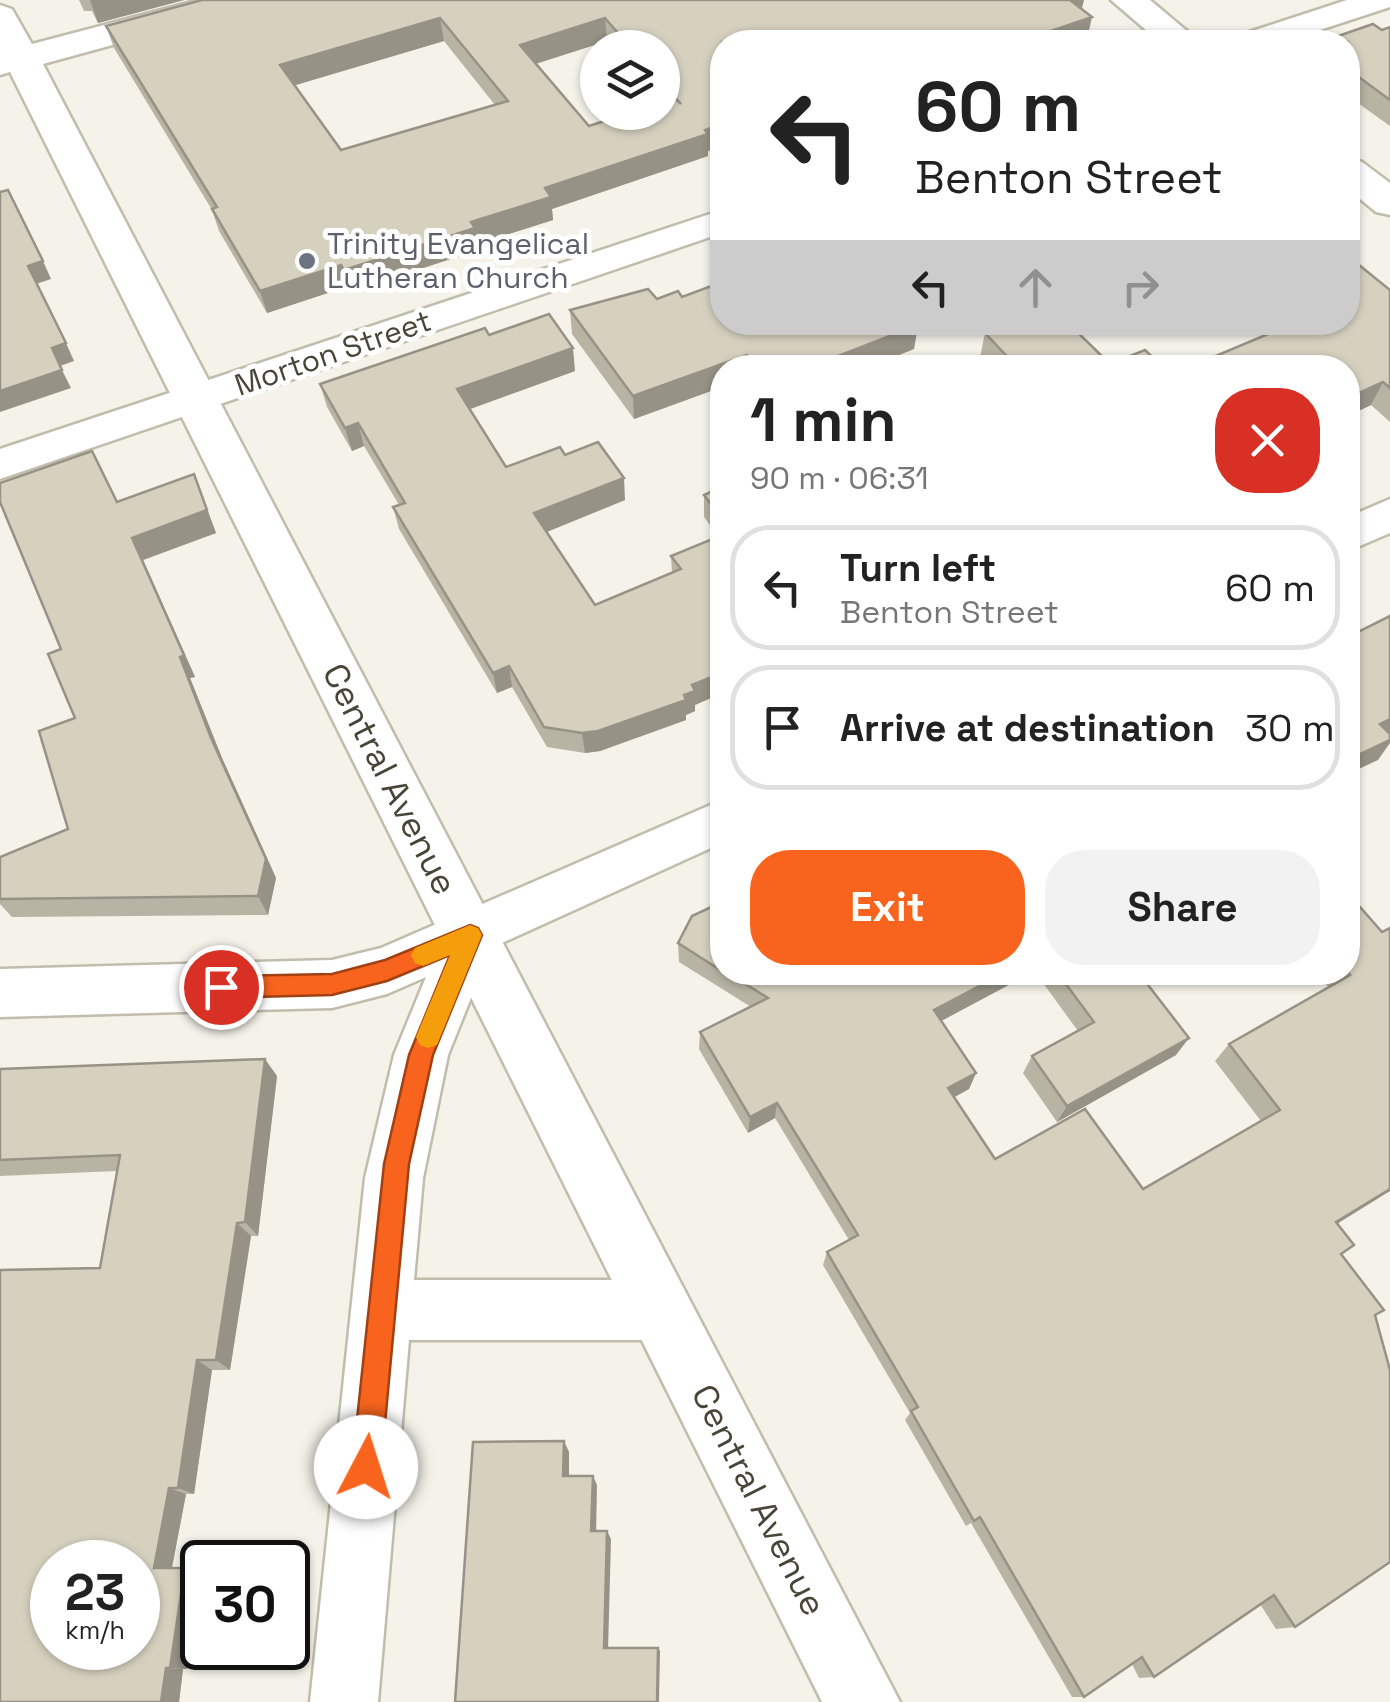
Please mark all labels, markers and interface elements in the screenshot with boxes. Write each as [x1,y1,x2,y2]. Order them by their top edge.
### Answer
map controls [580,30,680,130]
button: layers [580,30,680,130]
text: 60 m [915,62,1081,151]
icon: left [750,70,880,200]
text: Benton Street [915,149,1223,206]
place label: Trinity Evangelical Lutheran Church [327,224,589,297]
marker: Trinity Evangelical Lutheran Church [296,250,318,272]
icon: left [903,260,958,315]
icon: ahead [1008,260,1063,315]
icon: right [1113,260,1168,315]
street label: Morton Street [229,301,436,404]
text: 1 min [750,382,897,459]
button: close [1215,388,1320,493]
text: 90 m · 06:31 [750,458,929,498]
text: Turn left [840,544,996,592]
icon: left [755,560,810,615]
text: 60 m [1225,564,1315,612]
text: Benton Street [840,592,1059,632]
street label: Central Avenue [313,656,467,902]
icon: arrive [755,700,810,755]
text: Arrive at destination [840,704,1215,752]
text: 30 m [1245,704,1335,752]
button: Exit [750,850,1025,965]
button: Share [1045,850,1320,965]
pin [179,945,264,1030]
icon: arrive [194,960,249,1015]
street label: Central Avenue [682,1377,836,1623]
position arrow [314,1415,418,1519]
speed limit sign: 30 [180,1540,310,1670]
text: 23 [65,1561,125,1625]
text: km/h [65,1614,125,1646]

